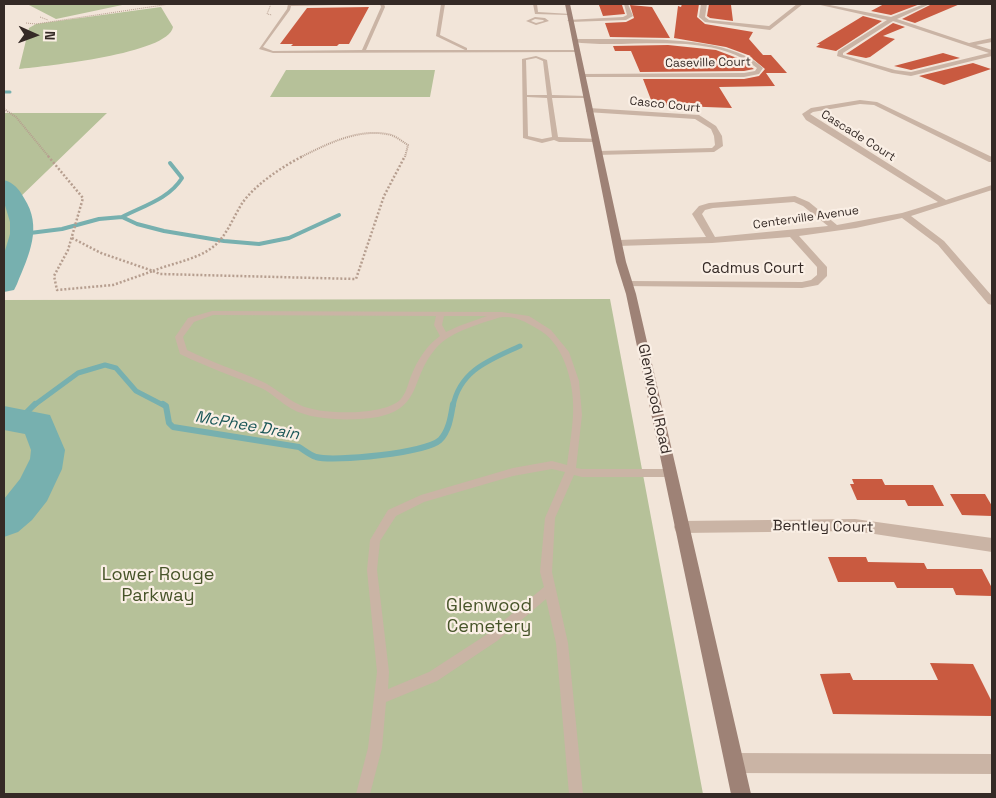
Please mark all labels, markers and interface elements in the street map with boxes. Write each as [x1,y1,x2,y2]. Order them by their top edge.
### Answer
north arrow [10,10,60,60]
text: N [41,31,59,41]
street label: Caseville Court [665,55,751,71]
street label: Casco Court [629,94,701,116]
street label: Cascade Court [818,107,898,165]
street label: Centerville Avenue [752,203,860,233]
street label: Cadmus Court [702,260,804,278]
street label: Glenwood Road [634,342,674,456]
water label: McPhee Drain [194,407,300,445]
street label: Bentley Court [772,517,874,537]
park label: Lower Rouge Parkway [102,564,214,606]
park label: Glenwood Cemetery [446,595,532,638]

